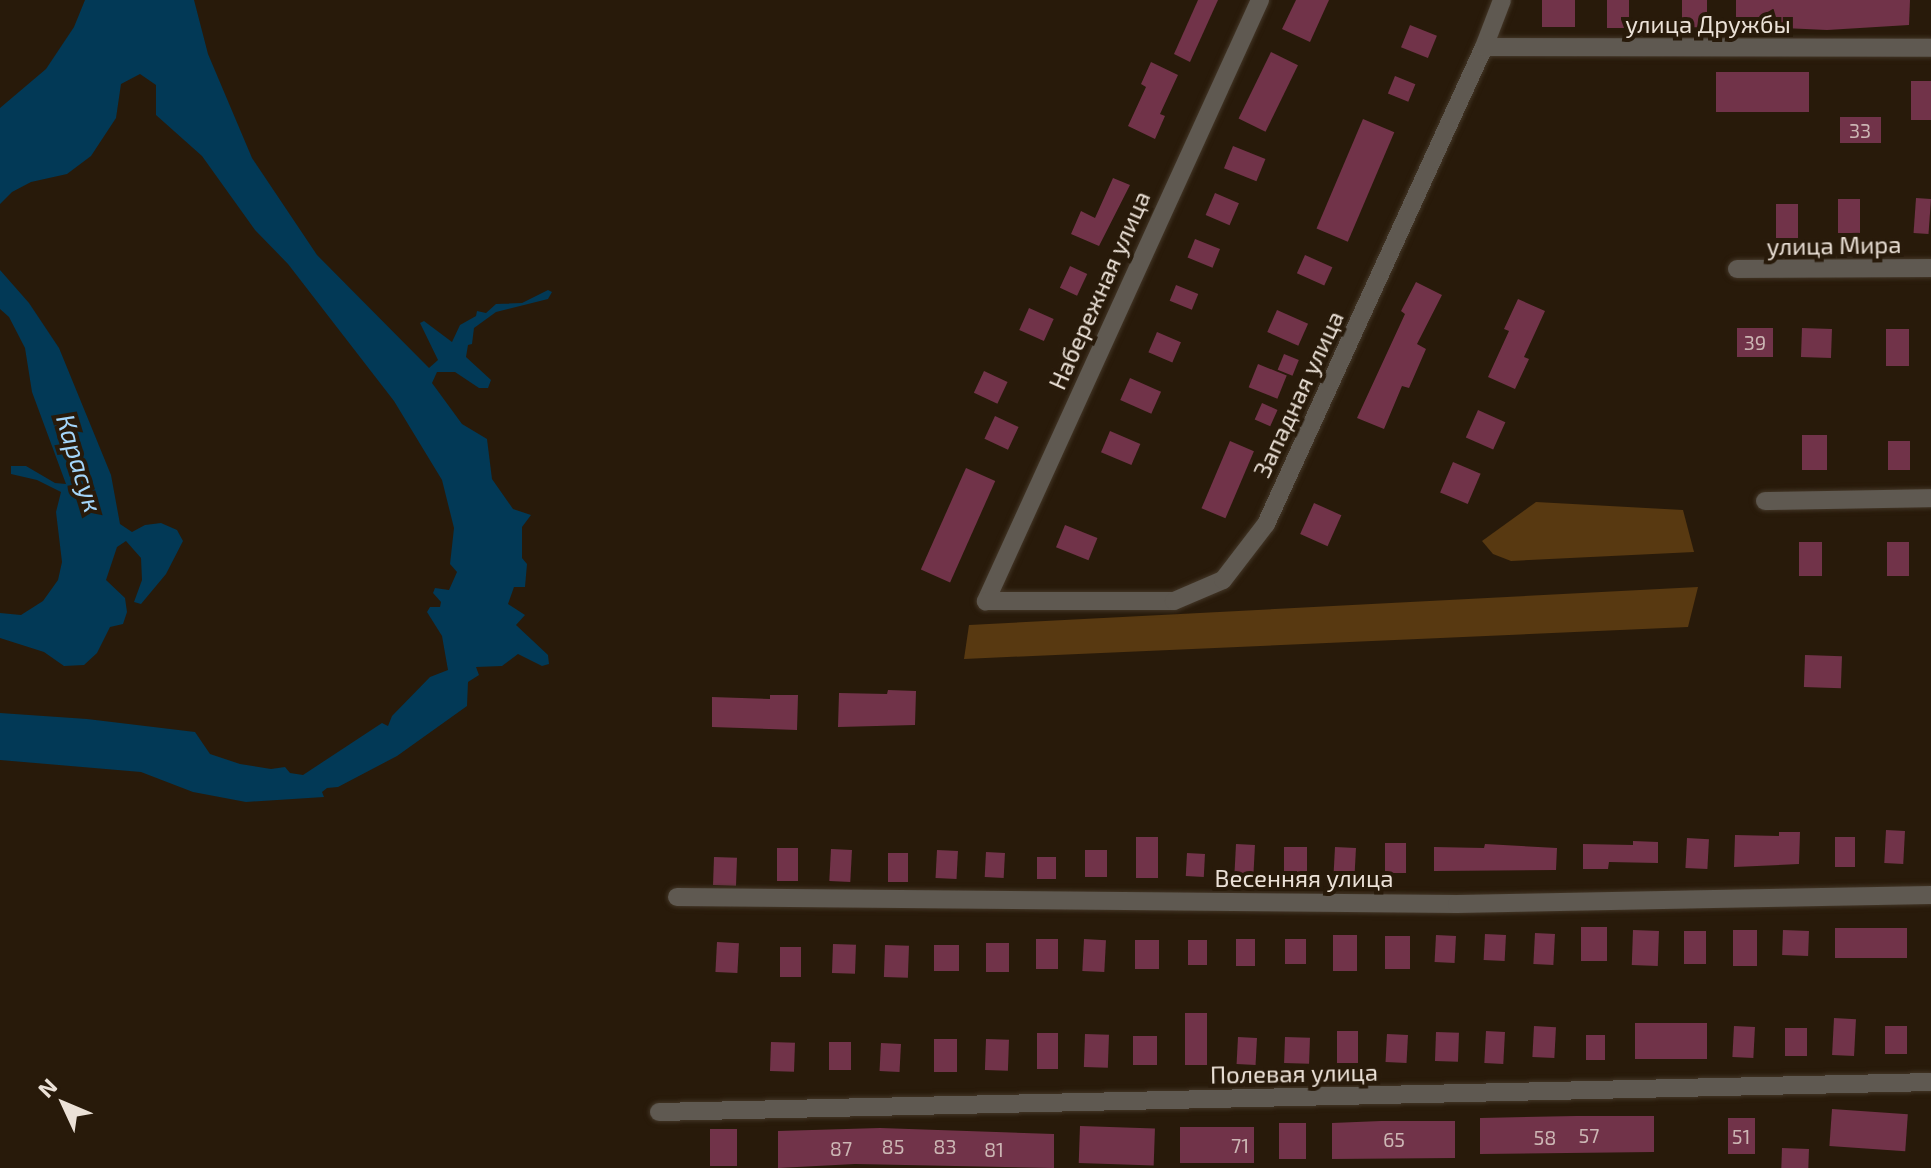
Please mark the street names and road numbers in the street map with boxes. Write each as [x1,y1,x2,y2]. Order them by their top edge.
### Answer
street label: улица Дружбы [1625,10,1791,38]
street label: Набережная улица [1042,186,1156,394]
street label: улица Мира [1766,229,1902,261]
street label: Западная улица [1247,306,1349,482]
street label: Весенняя улица [1215,864,1393,892]
street label: Полевая улица [1210,1057,1378,1089]

